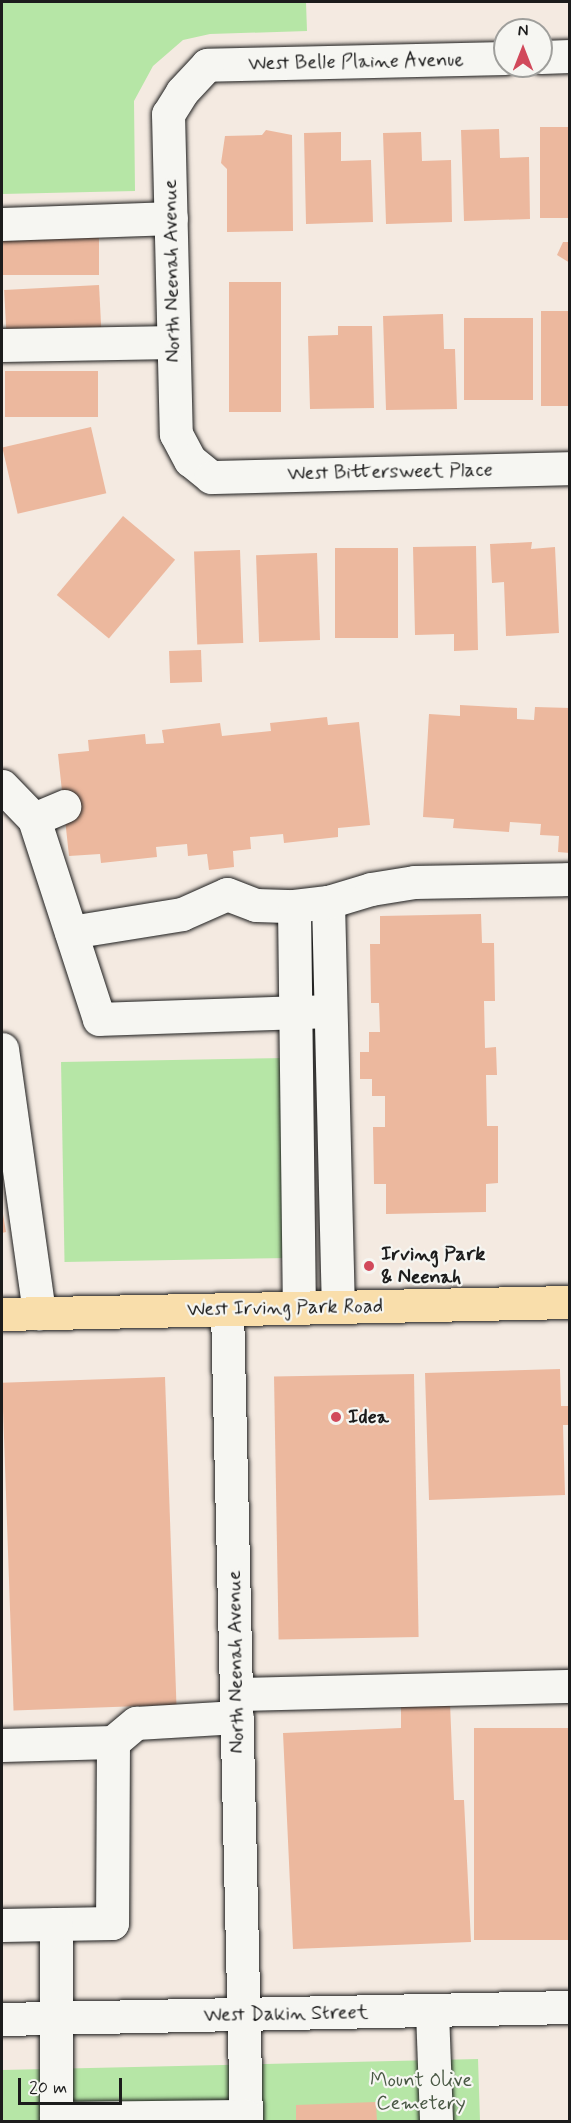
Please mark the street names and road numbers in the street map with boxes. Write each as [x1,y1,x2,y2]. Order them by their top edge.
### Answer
street label: West Belle Plaine Avenue [247,48,465,76]
street label: North Neenah Avenue [158,179,186,363]
street label: West Bittersweet Place [287,458,493,486]
street label: West Irving Park Road [187,1294,383,1322]
street label: North Neenah Avenue [222,1570,250,1754]
street label: West Dakin Street [203,2001,369,2027]

